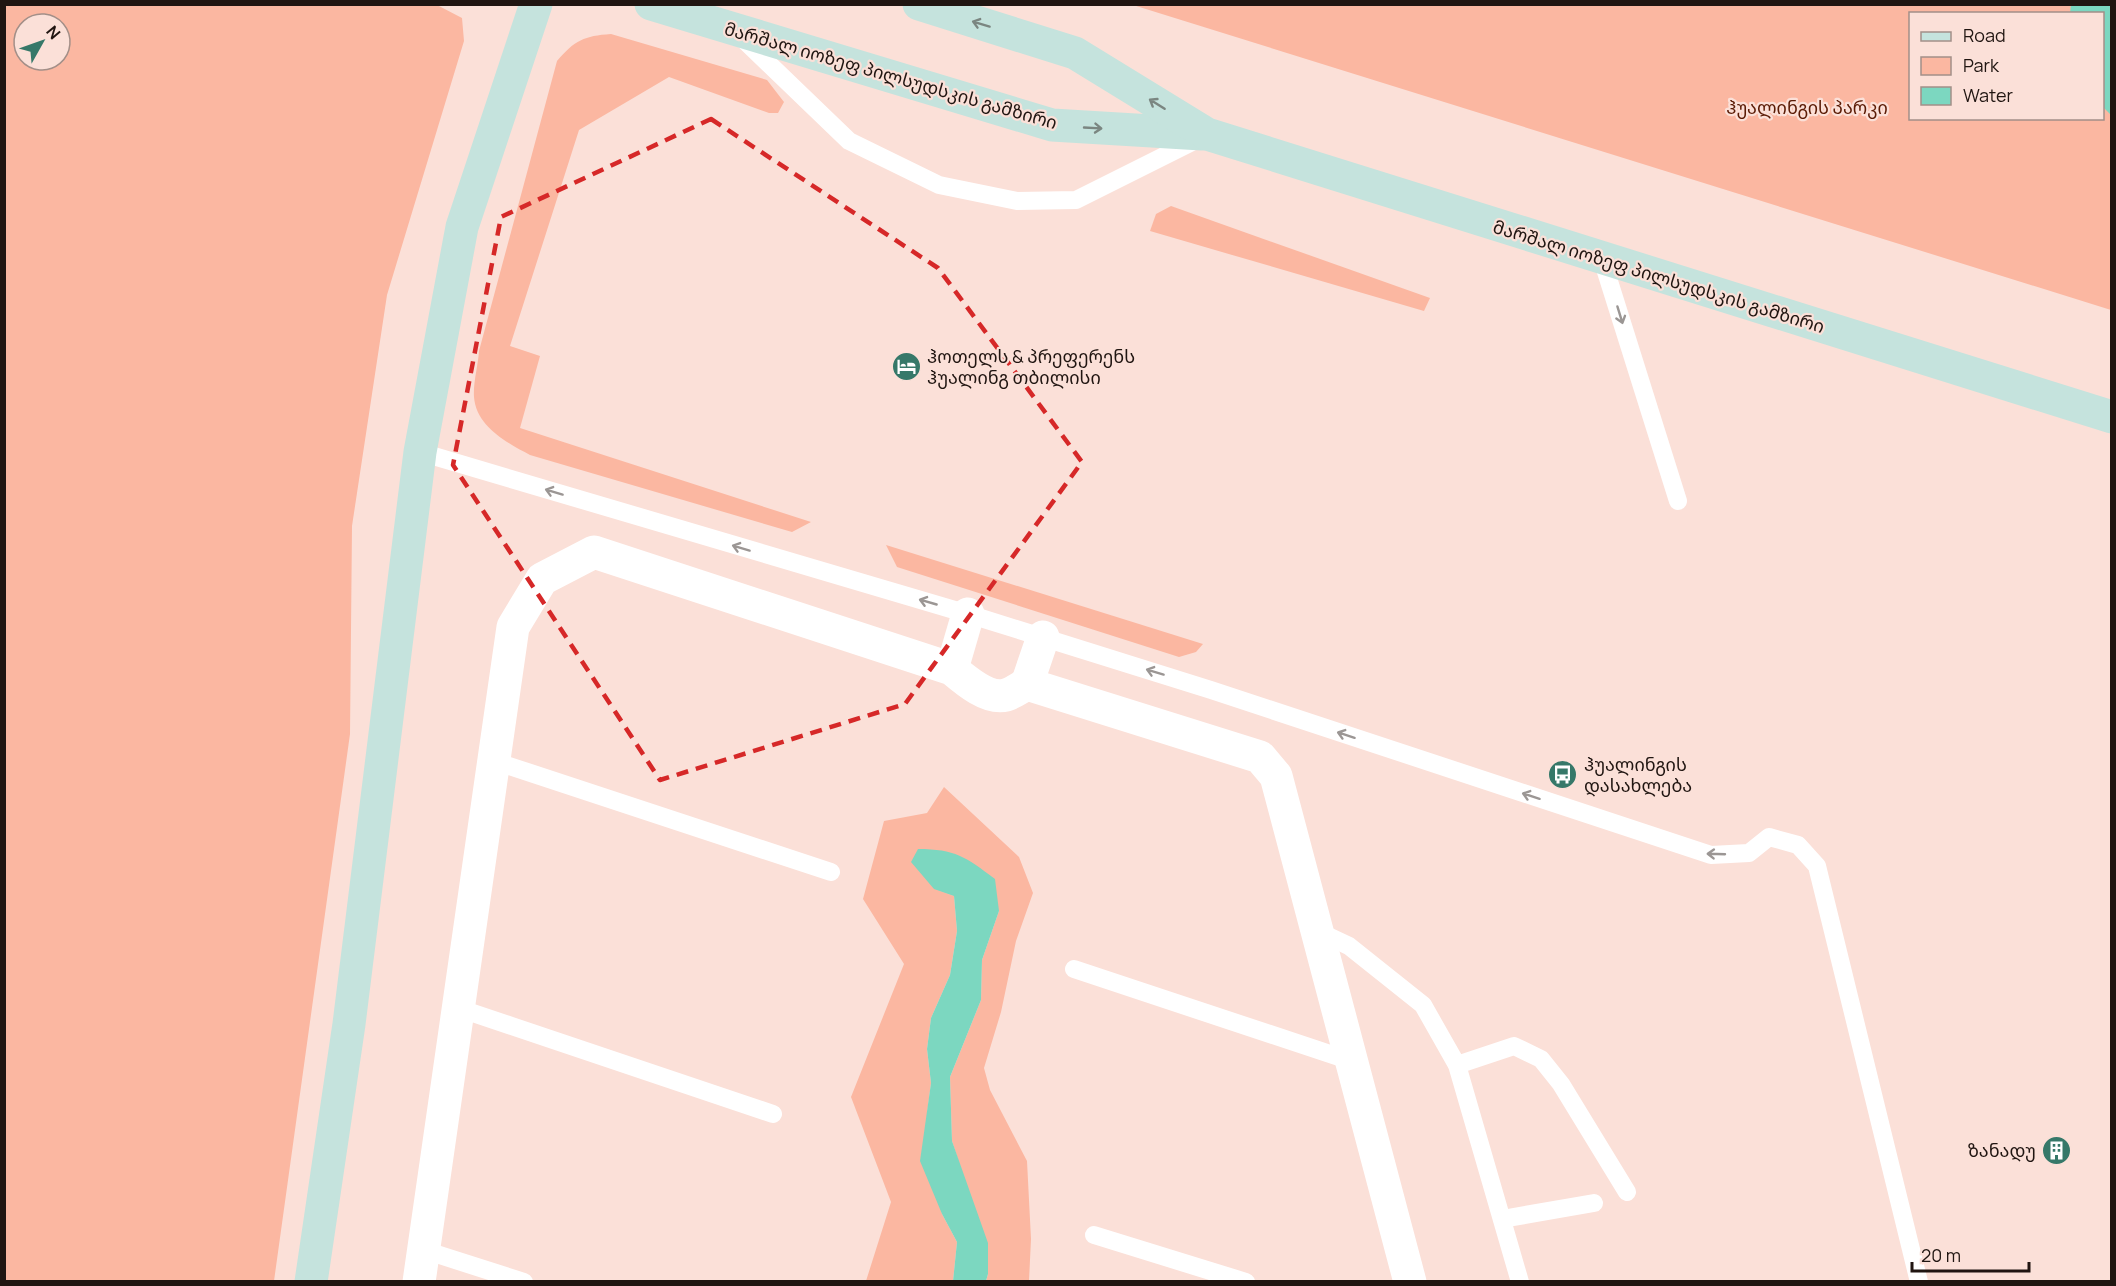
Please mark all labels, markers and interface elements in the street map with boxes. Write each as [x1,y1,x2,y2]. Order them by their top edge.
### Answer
north arrow [12,12,72,72]
legend [1909,12,2104,120]
street label: მარშალ იოზეფ პილსუდსკის გამზირი [722,16,1060,134]
one-way arrow [972,18,991,29]
text: N [41,21,66,44]
text: Road [1963,23,2006,47]
text: Park [1963,53,2000,77]
text: Water [1963,83,2013,107]
park label: ჰუალინგის პარკი [1726,95,1888,119]
one-way arrow [1149,97,1166,109]
one-way arrow [1082,122,1102,133]
street label: მარშალ იოზეფ პილსუდსკის გამზირი [1490,214,1828,338]
one-way arrow [1615,305,1626,324]
place label: ჰოთელს & პრეფერენს ჰუალინგ თბილისი [927,344,1135,389]
hotel icon: ჰოთელს & პრეფერენს ჰუალინგ თბილისი [890,350,922,382]
one-way arrow [545,486,564,497]
one-way arrow [732,542,751,553]
one-way arrow [919,596,938,608]
one-way arrow [1146,666,1165,677]
one-way arrow [1337,729,1356,740]
place label: ჰუალინგის დასახლება [1584,752,1692,797]
bus stop icon: ჰუალინგის დასახლება [1547,758,1579,790]
one-way arrow [1522,790,1541,801]
one-way arrow [1707,849,1727,860]
building icon: ზანადუ [2041,1134,2073,1166]
place label: ზანადუ [1968,1138,2036,1162]
scale bar [1912,1235,2029,1273]
text: 20 m [1921,1243,1961,1267]

